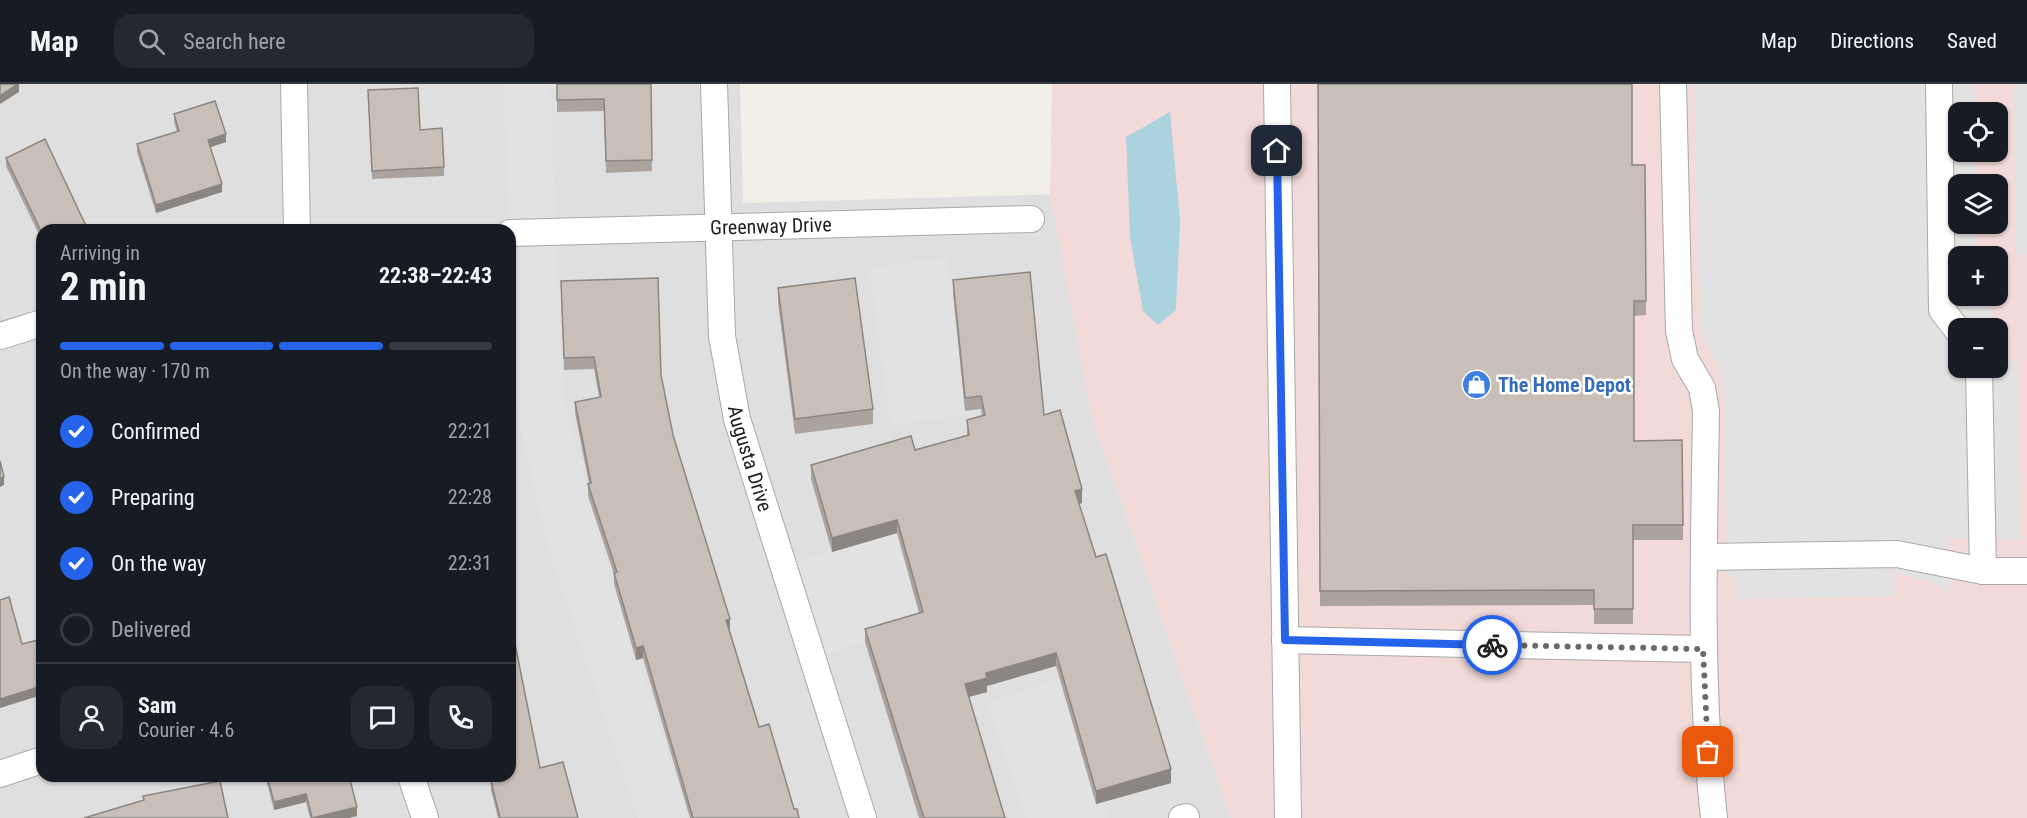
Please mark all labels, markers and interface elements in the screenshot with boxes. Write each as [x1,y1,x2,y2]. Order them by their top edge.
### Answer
search box [114,14,534,68]
text: Map [30,25,78,58]
icon: search [135,25,168,58]
text: Search here [183,29,286,54]
text: Map [1761,29,1797,53]
text: Directions [1830,29,1914,53]
text: Saved [1947,29,1997,53]
map controls [1948,102,2008,378]
button: locate [1948,102,2008,162]
pin [1251,125,1302,176]
icon: home [1260,134,1293,167]
button: layers [1948,174,2008,234]
street label: Greenway Drive [710,212,832,240]
text: Arriving in [60,241,140,265]
button: + [1948,246,2008,306]
text: 22:38–22:43 [379,263,492,288]
text: 2 min [60,264,147,310]
button: − [1948,318,2008,378]
text: On the way · 170 m [60,359,210,383]
shop icon: The Home Depot [1461,369,1493,401]
place label: The Home Depot [1498,373,1631,397]
street label: Augusta Drive [723,404,777,515]
icon: check [60,415,93,448]
text: Confirmed [111,419,200,444]
text: 22:21 [448,419,492,443]
icon: check [60,481,93,514]
text: Preparing [111,485,195,510]
text: 22:28 [448,485,492,509]
icon: check [60,547,93,580]
text: On the way [111,551,206,576]
text: 22:31 [448,551,492,575]
courier [1462,615,1522,675]
text: Delivered [111,617,191,642]
icon: bike [1476,629,1509,662]
button: person [60,686,123,749]
button: chat [351,686,414,749]
button: phone [429,686,492,749]
text: Sam [138,693,177,718]
text: Courier · 4.6 [138,718,234,742]
pin [1682,726,1733,777]
icon: bag [1691,735,1724,768]

